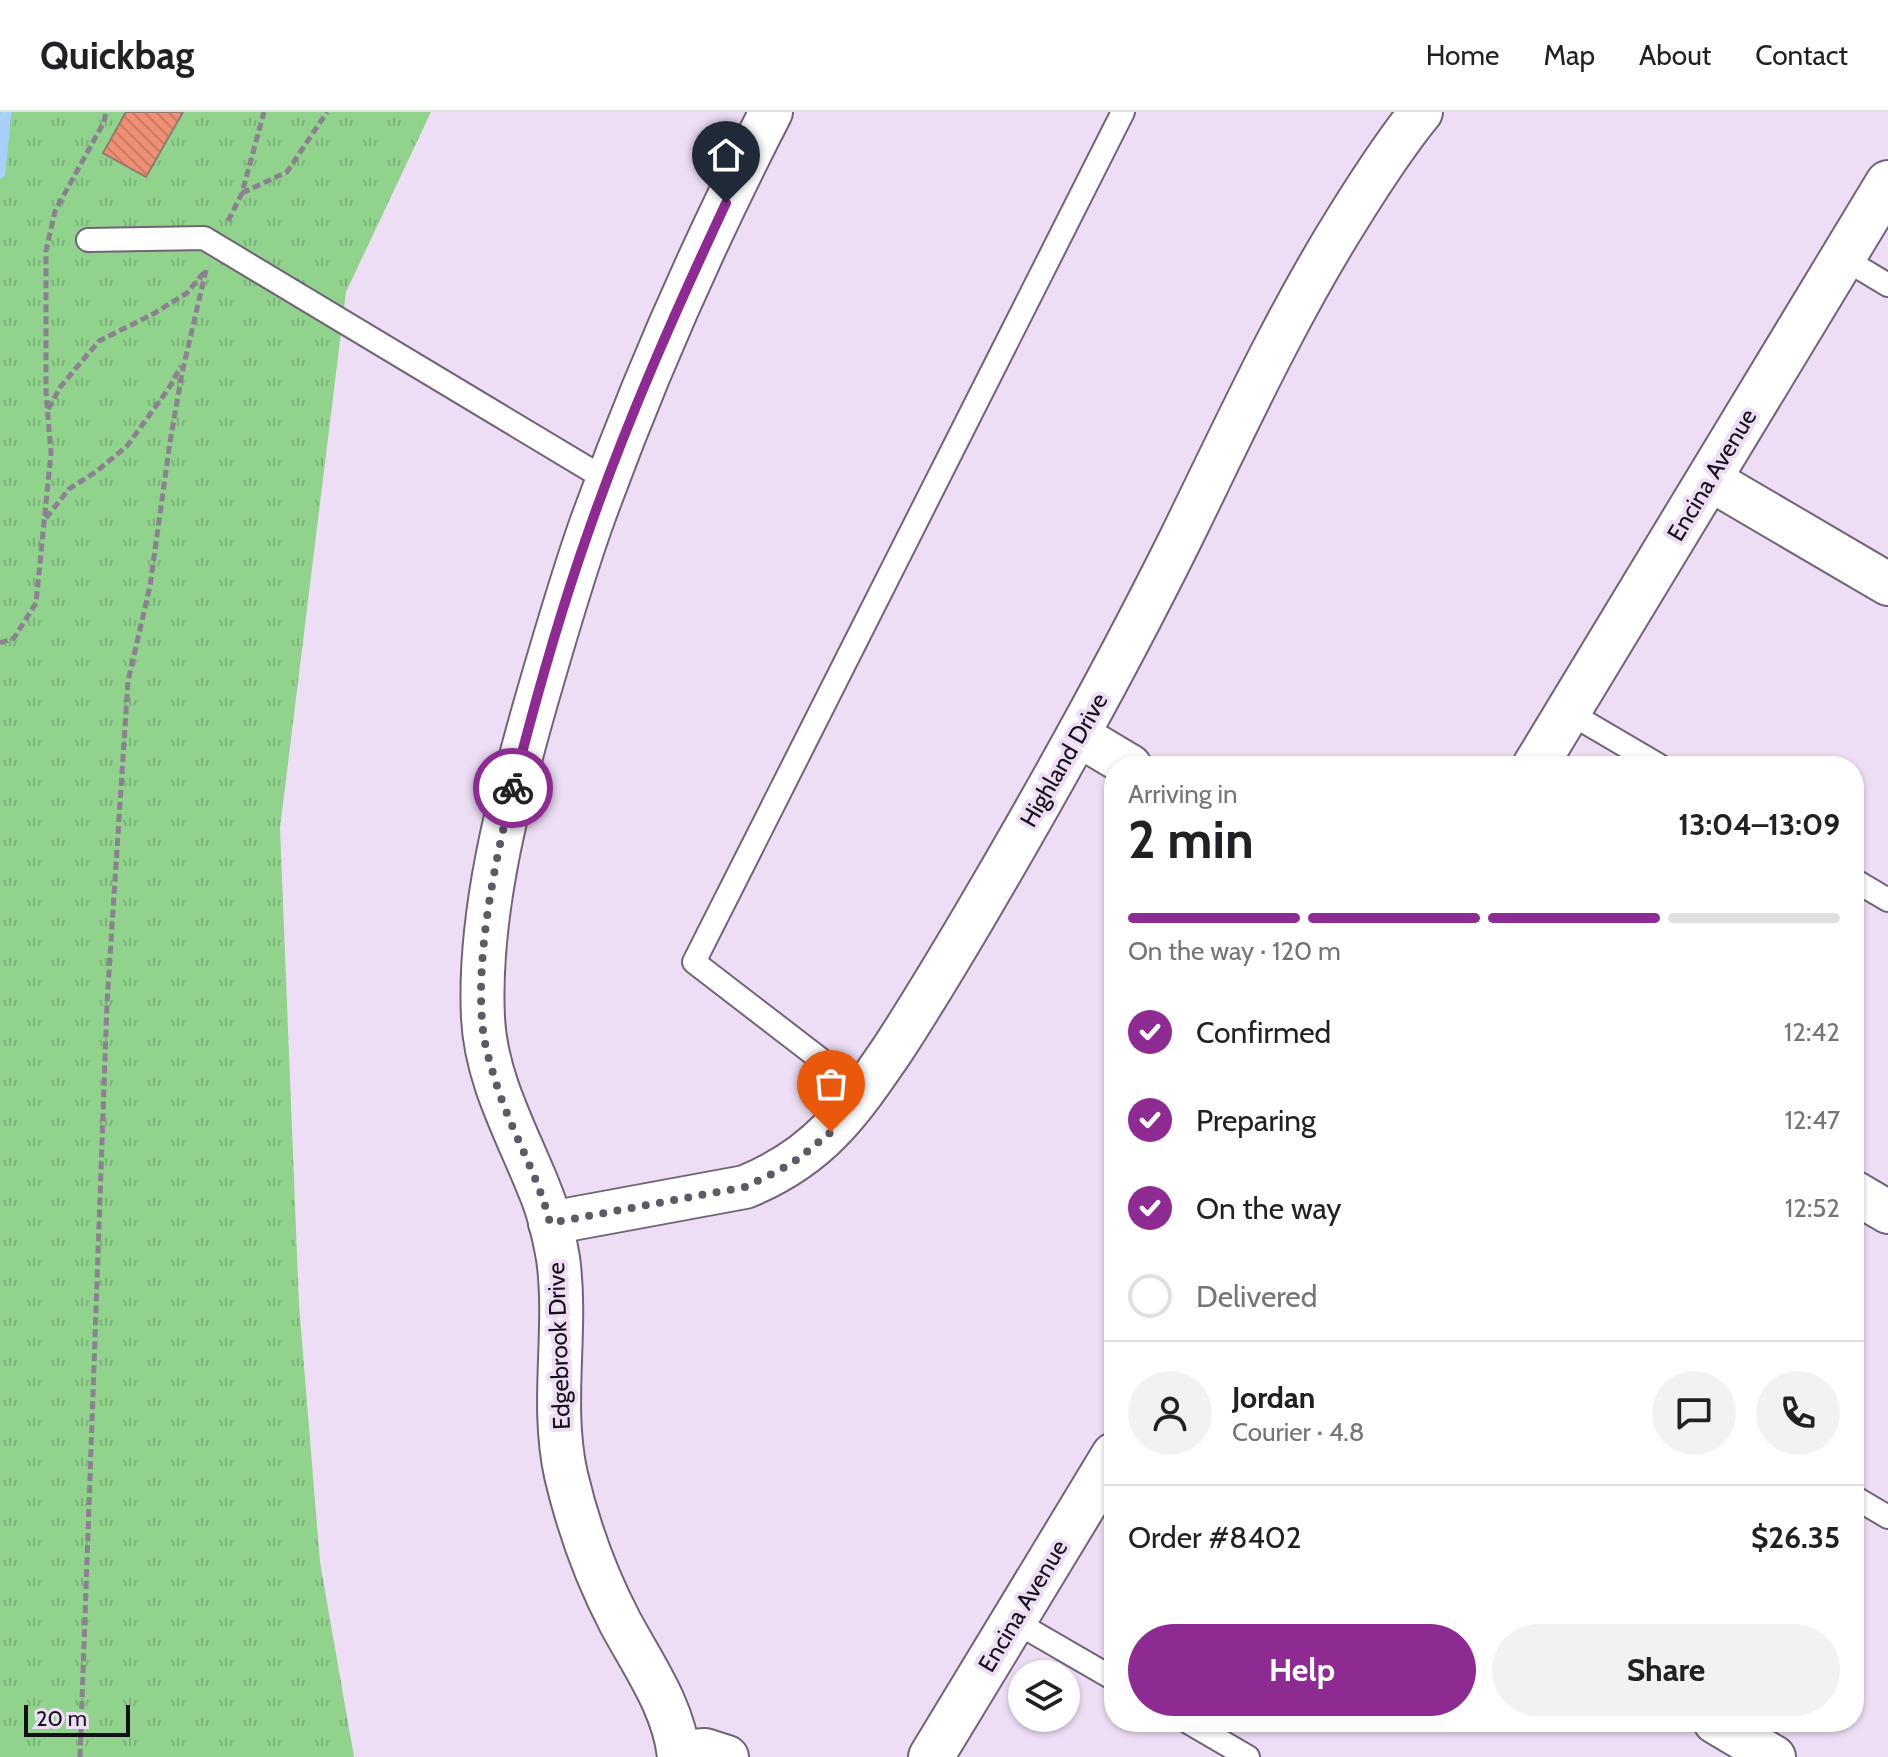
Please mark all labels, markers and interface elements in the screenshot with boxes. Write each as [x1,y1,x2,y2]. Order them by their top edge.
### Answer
text: Quickbag [40,32,194,79]
text: Home [1426,38,1499,72]
text: Map [1543,38,1595,72]
text: About [1639,38,1711,72]
text: Contact [1755,38,1848,72]
pin [692,121,760,203]
icon: home [704,133,748,177]
street label: Encina Avenue [1661,403,1762,546]
street label: Highland Drive [1014,688,1114,832]
courier [473,748,553,828]
icon: bike [491,766,535,810]
text: Arriving in [1128,778,1238,810]
text: 13:04–13:09 [1678,806,1840,843]
text: 2 min [1128,808,1254,871]
text: On the way · 120 m [1128,935,1341,967]
icon: check [1128,1010,1172,1054]
text: Confirmed [1196,1014,1331,1051]
text: 12:42 [1784,1016,1840,1048]
pin [797,1050,865,1132]
icon: bag [809,1062,853,1106]
icon: check [1128,1098,1172,1142]
text: Preparing [1196,1102,1316,1139]
text: 12:47 [1784,1104,1840,1136]
icon: check [1128,1186,1172,1230]
text: On the way [1196,1190,1341,1227]
text: 12:52 [1785,1192,1840,1224]
street label: Edgebrook Drive [541,1262,576,1430]
text: Delivered [1196,1278,1317,1315]
button: person [1128,1371,1212,1455]
button: chat [1652,1371,1736,1455]
button: phone [1756,1371,1840,1455]
text: Jordan [1232,1379,1315,1416]
text: Courier · 4.8 [1232,1416,1365,1448]
text: Order #8402 [1128,1519,1302,1556]
text: $26.35 [1751,1519,1840,1556]
street label: Encina Avenue [972,1534,1073,1677]
button: Help [1128,1624,1476,1716]
button: Share [1492,1624,1840,1716]
map controls [1008,1660,1080,1732]
button: layers [1008,1660,1080,1732]
scale bar [24,1701,130,1737]
text: 20 m [36,1705,87,1732]

